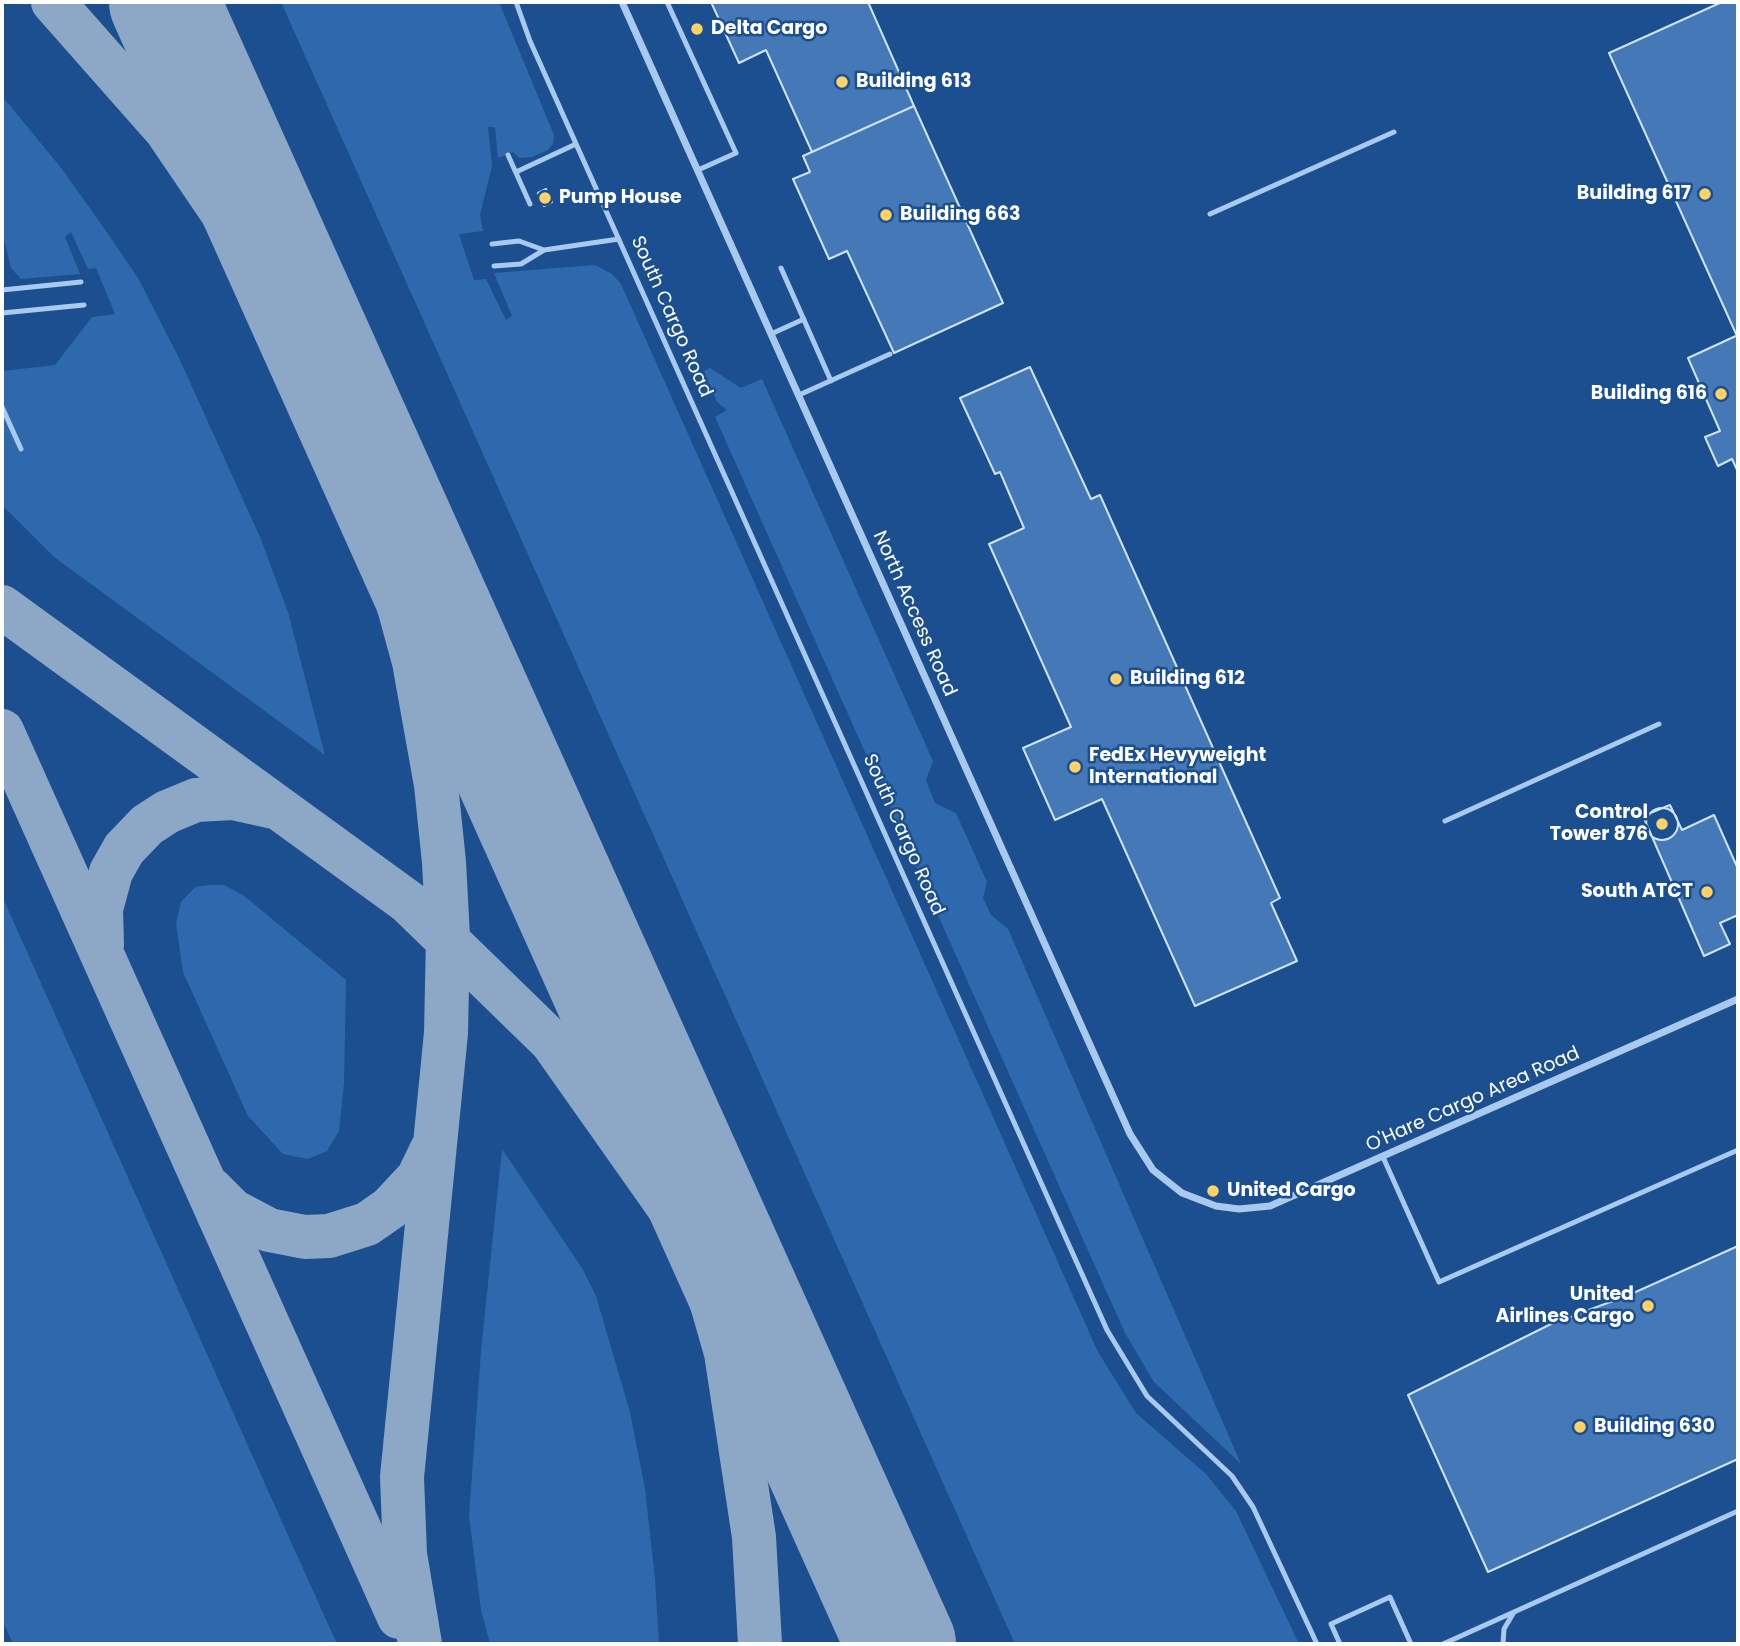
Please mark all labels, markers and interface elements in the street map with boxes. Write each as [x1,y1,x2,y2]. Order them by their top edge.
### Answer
place label: Delta Cargo [711,18,827,40]
marker: Delta Cargo [689,21,705,37]
place label: Building 613 [856,71,972,93]
marker: Building 613 [834,74,850,90]
place label: Building 617 [1577,183,1691,205]
marker: Building 617 [1697,186,1713,202]
place label: Pump House [559,187,682,209]
marker: Pump House [537,190,553,206]
place label: Building 663 [900,204,1020,226]
marker: Building 663 [878,207,894,223]
street label: South Cargo Road [625,233,717,401]
place label: Building 616 [1591,383,1707,405]
marker: Building 616 [1713,386,1729,402]
street label: North Access Road [867,528,961,700]
place label: Building 612 [1130,668,1245,690]
marker: Building 612 [1108,671,1124,687]
place label: FedEx Hevyweight International [1089,745,1266,789]
street label: South Cargo Road [857,751,949,919]
marker: FedEx Hevyweight International [1067,759,1083,775]
place label: Control Tower 876 [1550,802,1648,846]
marker: Control Tower 876 [1654,816,1670,832]
place label: South ATCT [1581,881,1693,903]
marker: South ATCT [1699,884,1715,900]
street label: O'Hare Cargo Area Road [1363,1042,1583,1158]
place label: United Cargo [1227,1180,1356,1202]
marker: United Cargo [1205,1183,1221,1199]
place label: United Airlines Cargo [1495,1284,1634,1328]
marker: United Airlines Cargo [1640,1298,1656,1314]
place label: Building 630 [1594,1416,1715,1438]
marker: Building 630 [1572,1419,1588,1435]

